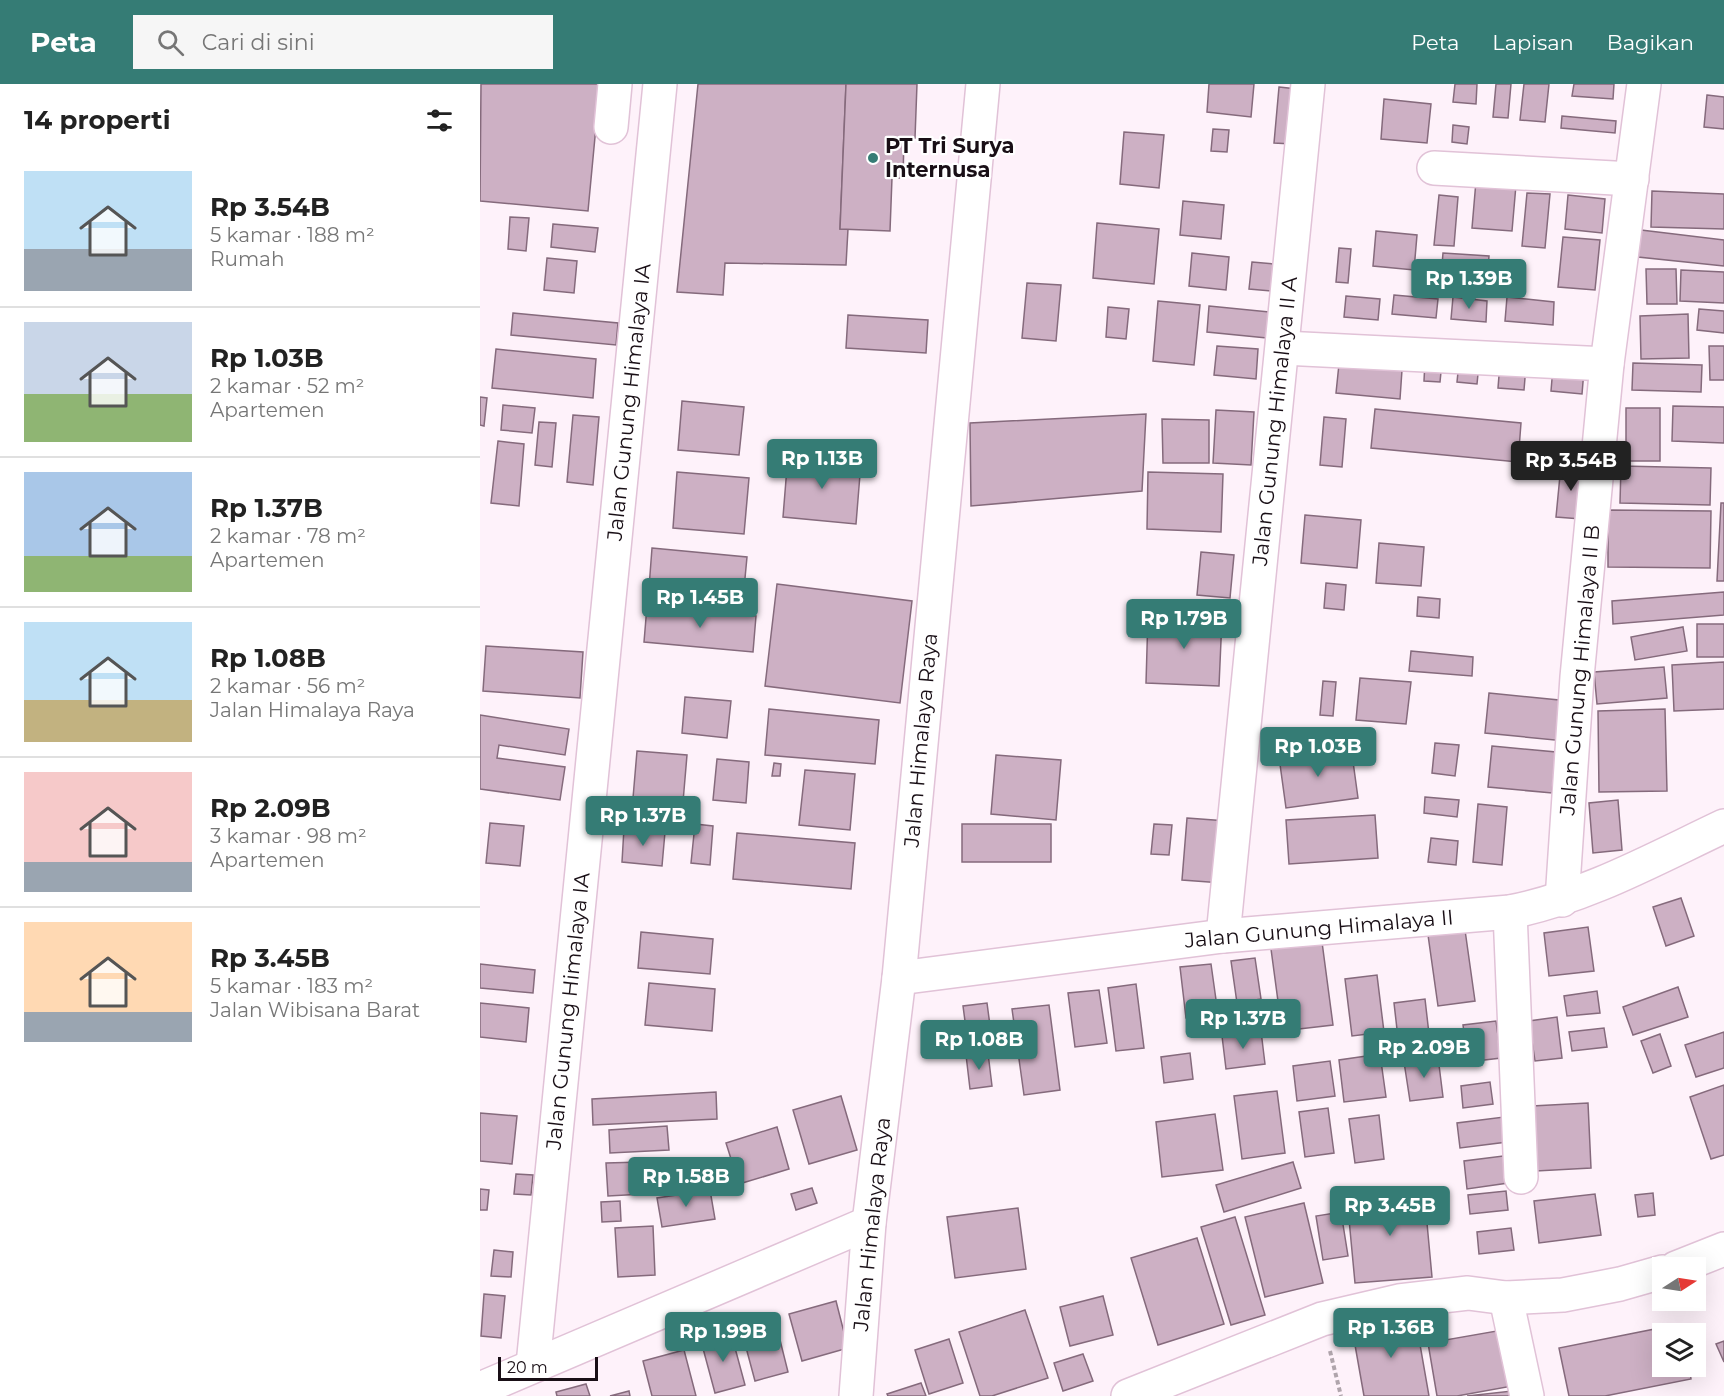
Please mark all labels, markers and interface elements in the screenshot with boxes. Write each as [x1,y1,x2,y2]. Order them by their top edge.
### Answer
search box [133,15,553,69]
text: Peta [30,25,97,59]
icon: search [154,26,187,59]
text: Cari di sini [202,29,315,56]
text: Peta [1411,30,1459,55]
text: Lapisan [1492,30,1574,55]
text: Bagikan [1607,30,1694,55]
text: 14 properti [24,104,171,136]
icon: filters [423,104,456,137]
place label: PT Tri Surya Internusa [885,133,1014,182]
marker: PT Tri Surya Internusa [866,151,880,165]
text: Rp 3.54B [210,191,330,223]
icon: home [72,195,144,267]
text: 5 kamar · 188 m² [210,223,374,247]
text: Rumah [210,247,284,271]
pin: Rp 1.39B [1407,259,1531,310]
street label: Jalan Gunung Himalaya IA [601,261,656,543]
text: Rp 1.39B [1425,266,1513,290]
street label: Jalan Gunung Himalaya II A [1247,274,1302,568]
text: Rp 1.03B [210,342,324,374]
icon: home [72,346,144,418]
text: 2 kamar · 52 m² [210,374,364,398]
text: Apartemen [210,398,325,422]
pin: Rp 1.13B [760,439,884,490]
pin: Rp 3.54B [1509,441,1633,492]
text: Rp 1.13B [781,446,863,470]
text: Rp 3.54B [1525,448,1617,472]
text: Rp 1.37B [210,492,323,524]
icon: home [72,496,144,568]
text: 2 kamar · 78 m² [210,524,366,548]
street label: Jalan Gunung Himalaya II B [1554,524,1605,817]
text: Apartemen [210,548,325,572]
pin: Rp 1.45B [638,578,762,629]
text: Rp 1.45B [656,585,744,609]
pin: Rp 1.79B [1122,599,1246,650]
text: Rp 1.79B [1140,606,1228,630]
street label: Jalan Himalaya Raya [899,632,942,849]
text: Rp 1.08B [210,642,326,674]
icon: home [72,646,144,718]
text: 2 kamar · 56 m² [210,674,365,698]
text: Jalan Himalaya Raya [210,698,415,722]
pin: Rp 1.03B [1256,727,1380,778]
text: Rp 1.03B [1274,734,1362,758]
text: Rp 2.09B [210,792,331,824]
icon: home [72,796,144,868]
pin: Rp 1.37B [581,796,705,847]
text: Rp 1.37B [600,803,686,827]
text: 3 kamar · 98 m² [210,824,367,848]
text: Apartemen [210,848,325,872]
street label: Jalan Gunung Himalaya IA [540,870,595,1152]
street label: Jalan Gunung Himalaya II [1182,904,1455,953]
text: Rp 3.45B [210,942,330,974]
icon: home [72,946,144,1018]
text: 5 kamar · 183 m² [210,974,373,998]
text: Jalan Wibisana Barat [210,998,420,1022]
pin: Rp 1.37B [1181,999,1305,1050]
text: Rp 1.37B [1200,1006,1286,1030]
pin: Rp 1.08B [917,1020,1041,1071]
text: Rp 1.08B [934,1027,1024,1051]
pin: Rp 2.09B [1362,1028,1486,1079]
text: Rp 2.09B [1378,1035,1470,1059]
street label: Jalan Himalaya Raya [848,1116,895,1333]
pin: Rp 1.58B [624,1157,748,1208]
text: Rp 1.58B [642,1164,730,1188]
pin: Rp 3.45B [1328,1186,1452,1237]
text: Rp 3.45B [1344,1193,1436,1217]
north arrow [1652,1257,1706,1311]
map controls [1652,1257,1706,1377]
pin: Rp 1.36B [1329,1308,1453,1359]
pin: Rp 1.99B [661,1312,785,1363]
text: Rp 1.36B [1347,1315,1435,1339]
text: Rp 1.99B [679,1319,767,1343]
button: layers [1652,1323,1706,1377]
scale bar [498,1354,598,1382]
text: 20 m [507,1358,548,1377]

